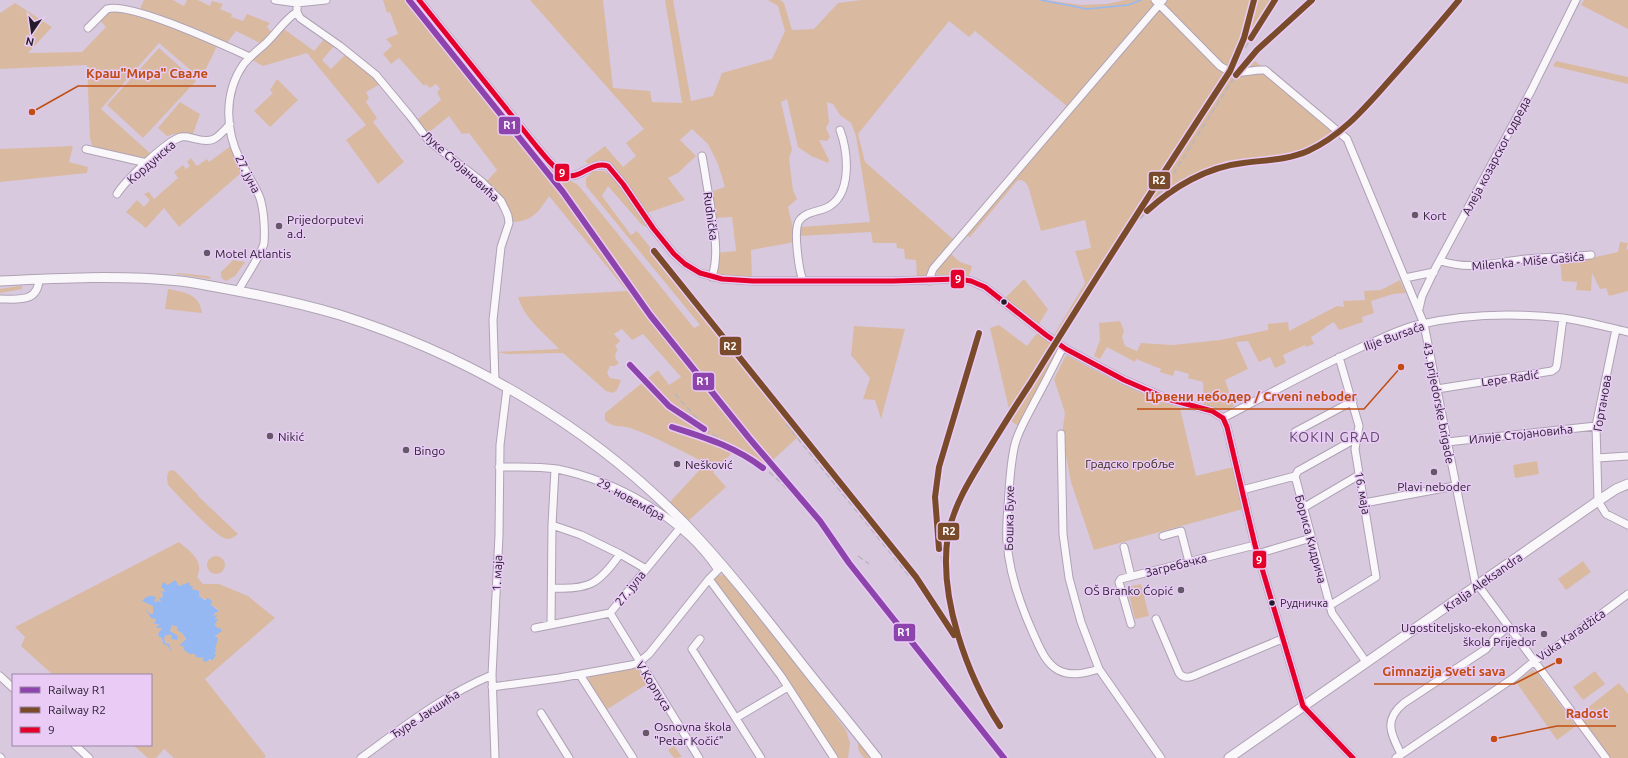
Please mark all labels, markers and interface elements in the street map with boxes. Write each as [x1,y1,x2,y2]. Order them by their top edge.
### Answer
north arrow [12,12,52,52]
text: N [24,35,35,49]
callout: Краш"Мира" Свале [78,61,216,86]
text: Краш"Мира" Свале [86,66,208,80]
street label: Алеја козарског одреда [1459,95,1533,217]
line badge: R1 [498,116,521,135]
text: R1 [503,119,517,131]
street label: Луке Стојановића [420,128,502,204]
street label: Кордунска [124,138,178,186]
street label: 27. јуна [233,153,263,195]
line badge: 9 [554,163,570,182]
text: 9 [559,167,565,179]
line badge: R2 [1148,171,1171,190]
text: R2 [1152,174,1166,186]
street label: Rudnička [701,191,721,241]
place label: Kort [1423,209,1447,222]
marker: Kort [1410,210,1420,220]
place label: Prijedorputevi a.d. [287,213,364,240]
marker: Prijedorputevi a.d. [274,221,284,231]
place label: Motel Atlantis [215,247,291,260]
marker: Motel Atlantis [202,248,212,258]
street label: Milenka - Miše Gašića [1471,250,1585,272]
line badge: 9 [950,269,965,289]
text: 9 [955,273,961,285]
unlabelled marker [999,297,1009,307]
street label: Ilije Bursaća [1362,319,1426,353]
line badge: R2 [719,336,742,356]
text: R2 [723,340,737,352]
street label: 43. prijedorske brigade [1421,341,1457,465]
street label: Lepe Radić [1480,367,1540,388]
line badge: R1 [692,372,715,391]
street label: Гортанова [1591,374,1613,432]
text: R1 [696,375,710,387]
callout: Црвени небодер / Crveni neboder [1137,384,1364,409]
text: Црвени небодер / Crveni neboder [1145,389,1358,403]
street label: Илије Стојановића [1468,422,1574,446]
district label: KOKIN GRAD [1289,429,1381,445]
place label: Nikić [278,430,304,443]
marker: Nikić [265,431,275,441]
place label: Bingo [414,444,445,457]
marker: Bingo [401,445,411,455]
park label: Градско гробље [1085,457,1175,470]
place label: Nešković [685,458,733,471]
marker: Nešković [672,459,682,469]
marker: Plavi neboder [1429,467,1439,477]
street label: 16. маја [1353,471,1373,515]
street label: 29. новембра [595,475,667,523]
place label: Plavi neboder [1397,480,1471,493]
street label: Бошка Бухе [1002,485,1016,551]
street label: Бориса Kидрича [1293,493,1329,585]
line badge: R2 [937,522,960,541]
text: R2 [942,525,956,537]
line badge: 9 [1252,550,1267,569]
street label: Kralja Aleksandra [1441,550,1525,614]
street label: Загребачка [1144,551,1208,579]
street label: 1. маја [490,554,504,592]
text: 9 [1256,554,1262,566]
street label: 27. јула [612,568,648,608]
place label: OŠ Branko Ćopić [1084,584,1173,597]
marker: OŠ Branko Ćopić [1176,585,1186,595]
place label: Рудничка [1280,597,1328,609]
marker: Рудничка [1267,598,1277,608]
street label: Vuka Karadžića [1534,607,1608,663]
place label: Ugostiteljsko-ekonomska škola Prijedor [1401,621,1536,648]
line badge: R1 [893,623,916,642]
text: R1 [897,626,911,638]
marker: Ugostiteljsko-ekonomska škola Prijedor [1539,629,1549,639]
street label: V Корпуса [634,659,674,713]
callout: Gimnazija Sveti sava [1374,659,1514,684]
text: Gimnazija Sveti sava [1382,664,1506,678]
legend [12,674,152,746]
text: Railway R1 [48,683,106,696]
street label: Ђуре Јакшића [388,687,462,741]
callout: Radost [1557,701,1616,726]
text: Railway R2 [48,703,106,716]
text: Radost [1566,706,1609,720]
place label: Osnovna škola "Petar Kočić" [654,720,731,747]
text: 9 [48,723,55,736]
marker: Osnovna škola "Petar Kočić" [641,728,651,738]

